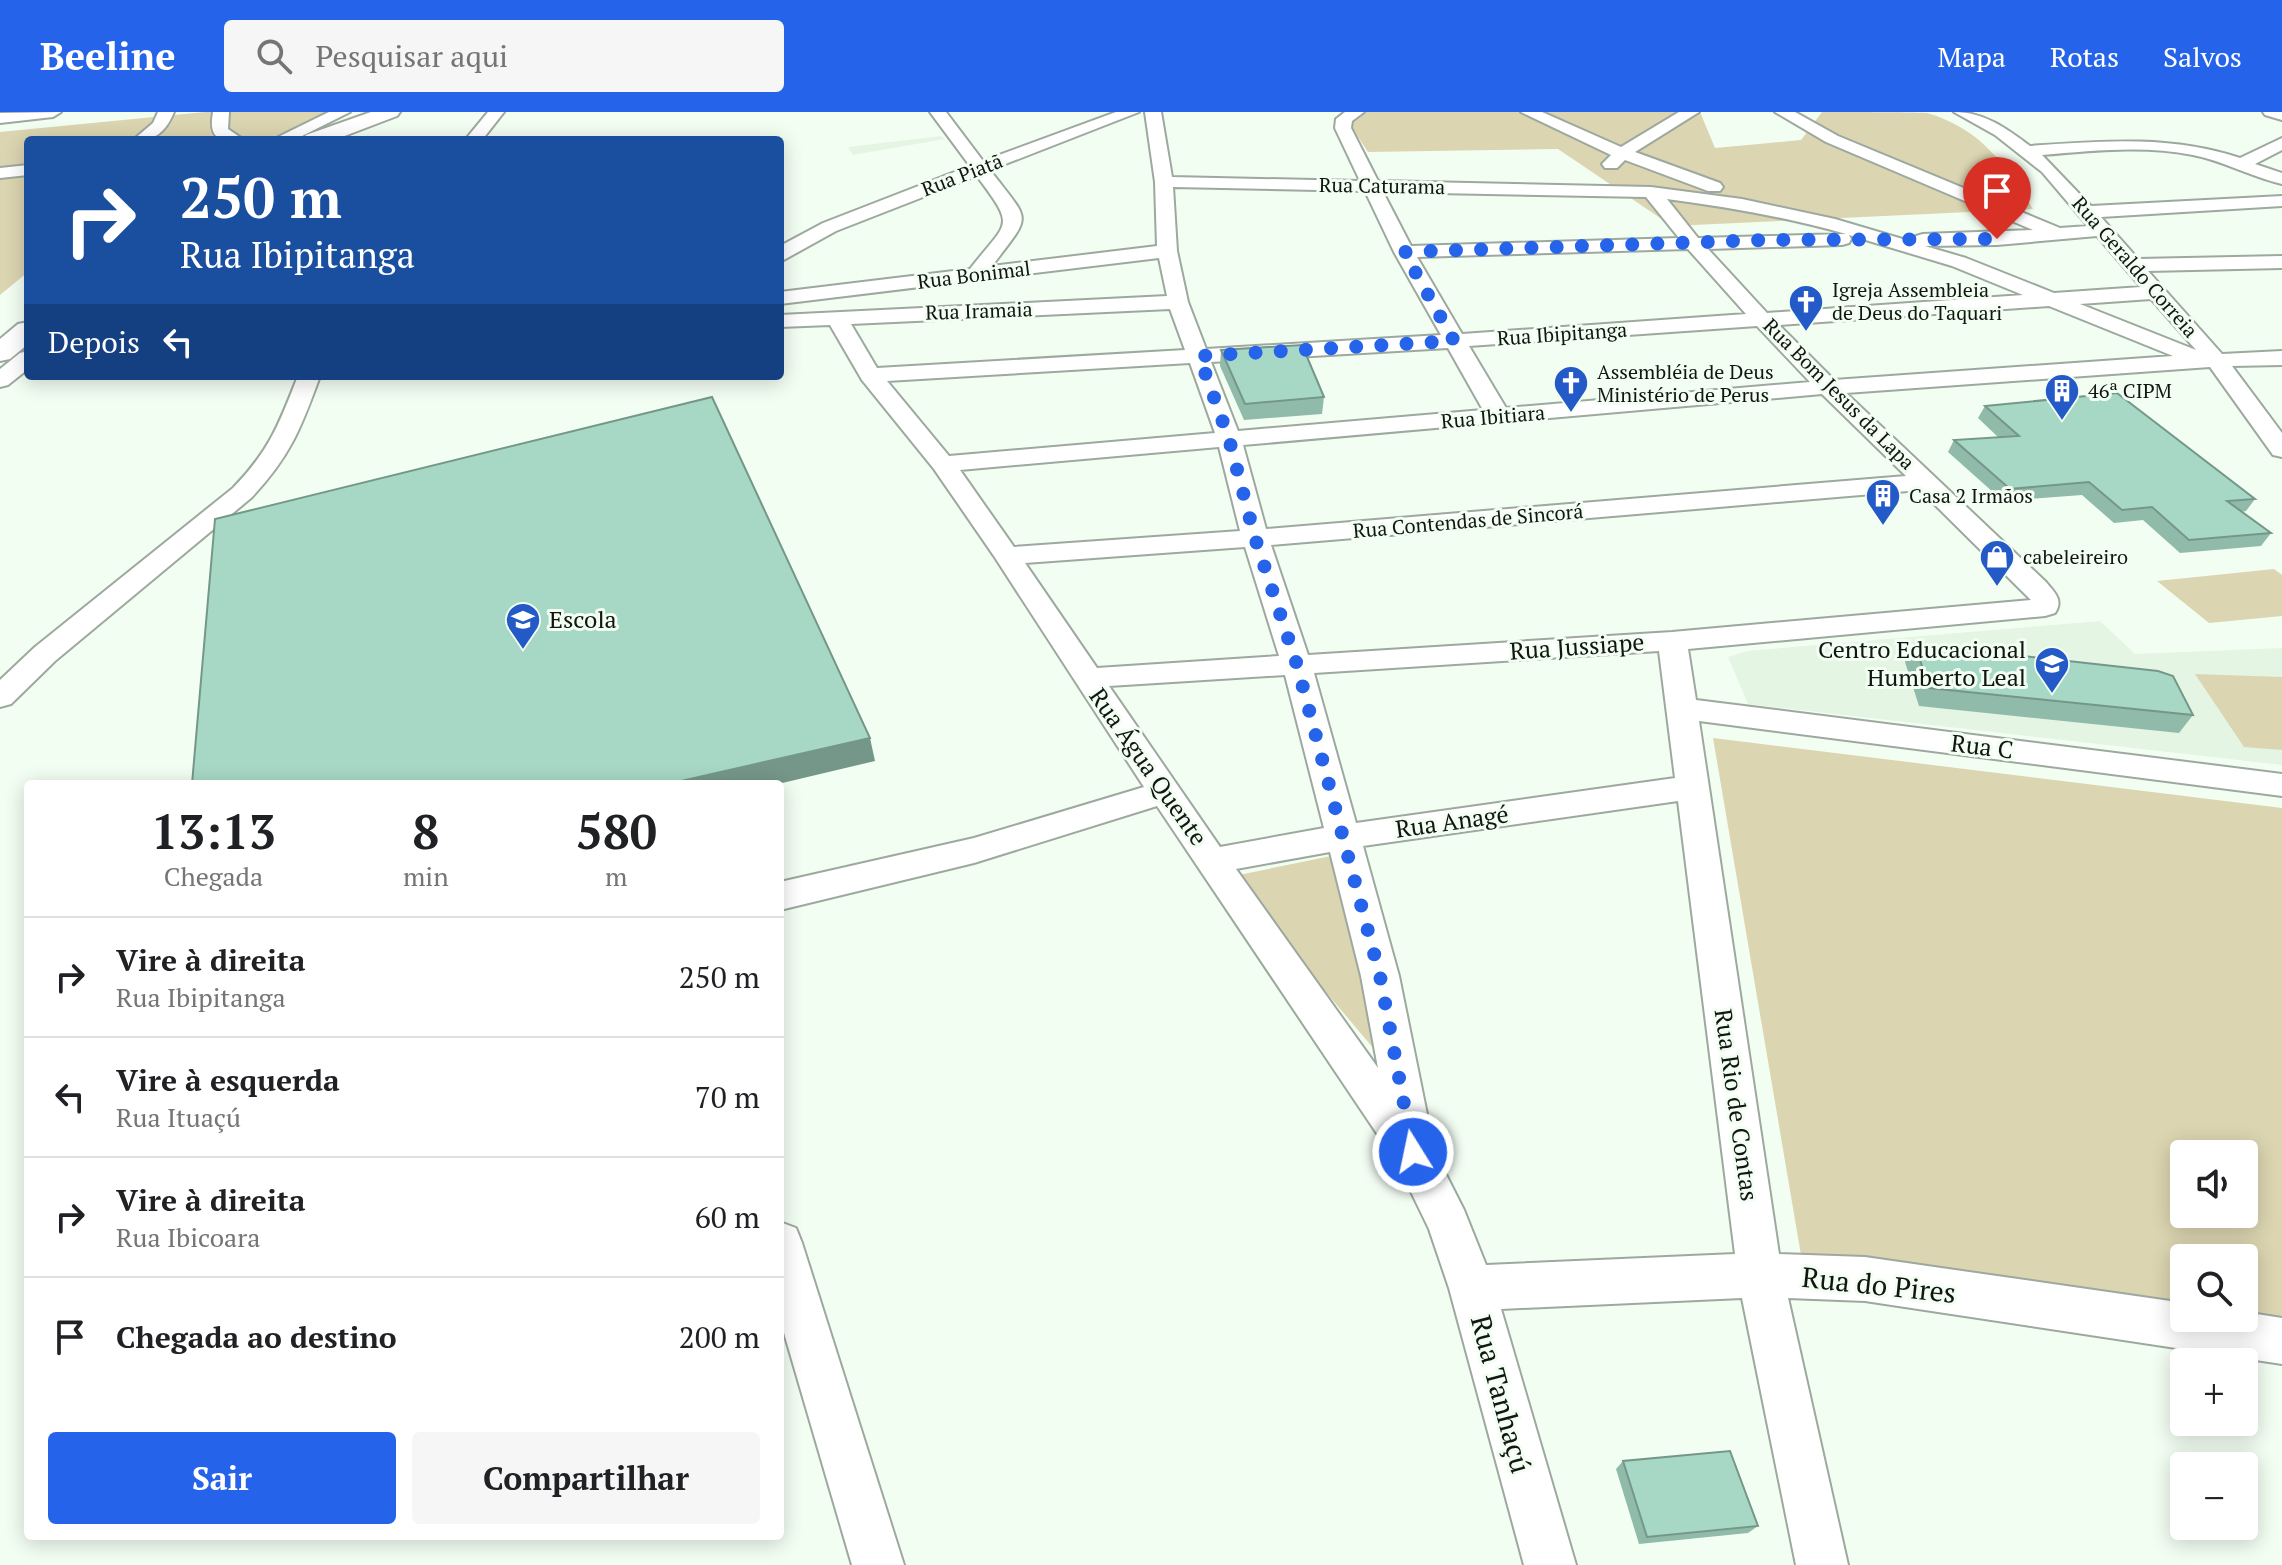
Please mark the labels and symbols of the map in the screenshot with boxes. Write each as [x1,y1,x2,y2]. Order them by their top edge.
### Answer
street label: Rua Piatã [917,147,1006,202]
pin [1963,157,2031,239]
street label: Rua Caturama [1319,171,1445,200]
street label: Rua Geraldo Correia [2067,190,2204,343]
street label: Rua Bonimal [916,254,1032,295]
place label: Igreja Assembleia de Deus do Taquari [1832,276,2002,326]
church icon: Igreja Assembleia de Deus do Taquari [1787,283,1825,333]
street label: Rua Iramaia [925,295,1033,326]
street label: Rua Bom Jesus da Lapa [1758,312,1921,475]
street label: Rua Ibipitanga [1496,315,1628,352]
place label: Assembléia de Deus Ministério de Perus [1597,358,1774,408]
church icon: Assembléia de Deus Ministério de Perus [1552,364,1590,414]
building icon: 46ª CIPM [2043,372,2081,422]
place label: 46ª CIPM [2088,377,2172,404]
street label: Rua Ibitiara [1440,399,1546,435]
building icon: Casa 2 Irmãos [1864,477,1902,527]
place label: Casa 2 Irmãos [1909,482,2033,509]
street label: Rua Contendas de Sincorá [1352,497,1584,544]
shop icon: cabeleireiro [1978,538,2016,588]
place label: cabeleireiro [2023,543,2128,570]
school or university icon: Escola [504,601,542,651]
place label: Escola [549,603,617,635]
street label: Rua Jussiape [1509,625,1645,667]
place label: Centro Educacional Humberto Leal [1818,633,2026,693]
school or university icon: Centro Educacional Humberto Leal [2033,645,2071,695]
street label: Rua Água Quente [1083,681,1215,851]
street label: Rua C [1949,726,2015,766]
street label: Rua Anagé [1393,797,1511,845]
street label: Rua Rio de Contas [1708,1007,1766,1203]
position arrow [1371,1110,1455,1194]
street label: Rua do Pires [1800,1258,1958,1311]
street label: Rua Tanhaçú [1463,1311,1540,1477]

